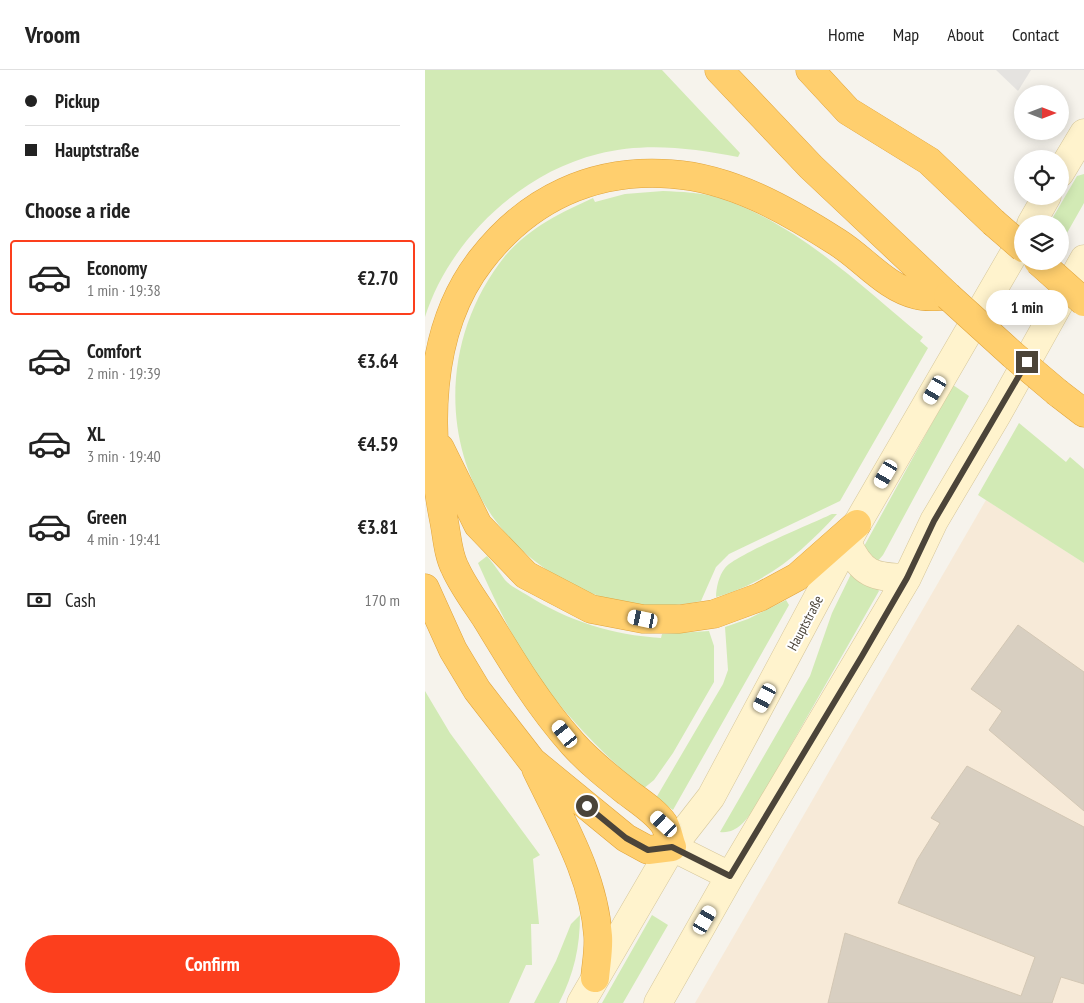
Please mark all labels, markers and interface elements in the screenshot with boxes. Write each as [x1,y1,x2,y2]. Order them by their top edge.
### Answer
text: Vroom [25,19,80,50]
text: Home [828,23,865,46]
text: Map [893,23,919,46]
text: About [947,23,984,46]
text: Contact [1012,23,1059,46]
north arrow [1014,85,1069,140]
map controls [1014,85,1069,270]
text: Pickup [55,89,100,113]
text: Hauptstraße [55,138,139,162]
button: locate [1014,150,1069,205]
text: Choose a ride [25,196,130,224]
button: layers [1014,215,1069,270]
icon: car [27,255,72,300]
text: Economy [87,256,147,280]
text: €2.70 [358,266,398,290]
text: 1 min · 19:38 [87,280,161,300]
callout: 1 min [986,290,1068,324]
text: 1 min [1011,297,1043,317]
icon: car [27,338,72,383]
text: Comfort [87,339,141,363]
text: €3.64 [358,349,398,373]
route end [1016,351,1038,373]
text: 2 min · 19:39 [87,363,161,383]
car [921,373,948,407]
icon: car [27,421,72,466]
text: XL [87,422,105,446]
text: €4.59 [358,432,398,456]
text: 3 min · 19:40 [87,446,161,466]
car [872,457,899,491]
icon: car [27,504,72,549]
text: Green [87,505,127,529]
text: €3.81 [358,515,398,539]
text: 4 min · 19:41 [87,529,161,549]
icon: cash [25,586,53,614]
text: Cash [65,588,96,612]
text: 170 m [365,590,400,610]
street label: Hauptstraße [783,592,827,654]
car [626,609,659,629]
car [751,681,778,715]
car [549,718,580,750]
route start [576,795,598,817]
car [647,808,680,840]
car [691,903,718,937]
button: Confirm [25,935,400,993]

